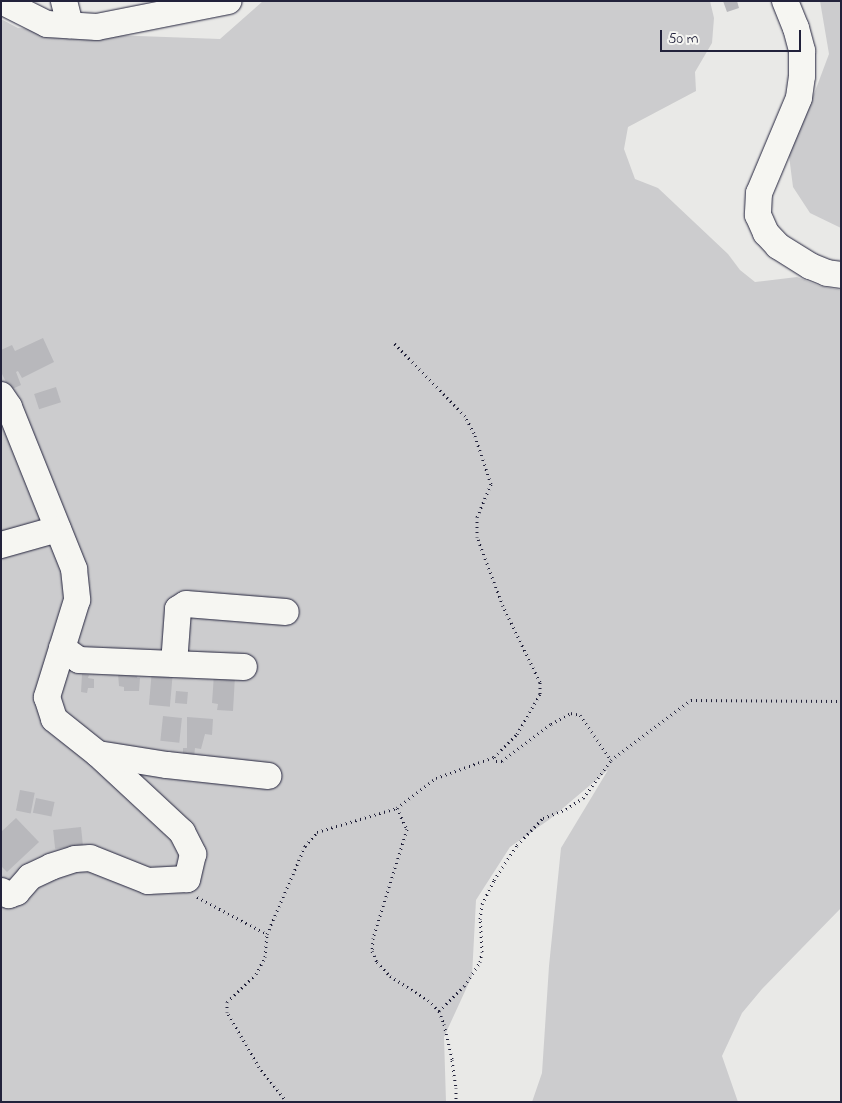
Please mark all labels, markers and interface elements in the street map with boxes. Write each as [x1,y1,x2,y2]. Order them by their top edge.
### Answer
scale bar [662,20,803,52]
text: 50 m [668,28,698,50]

